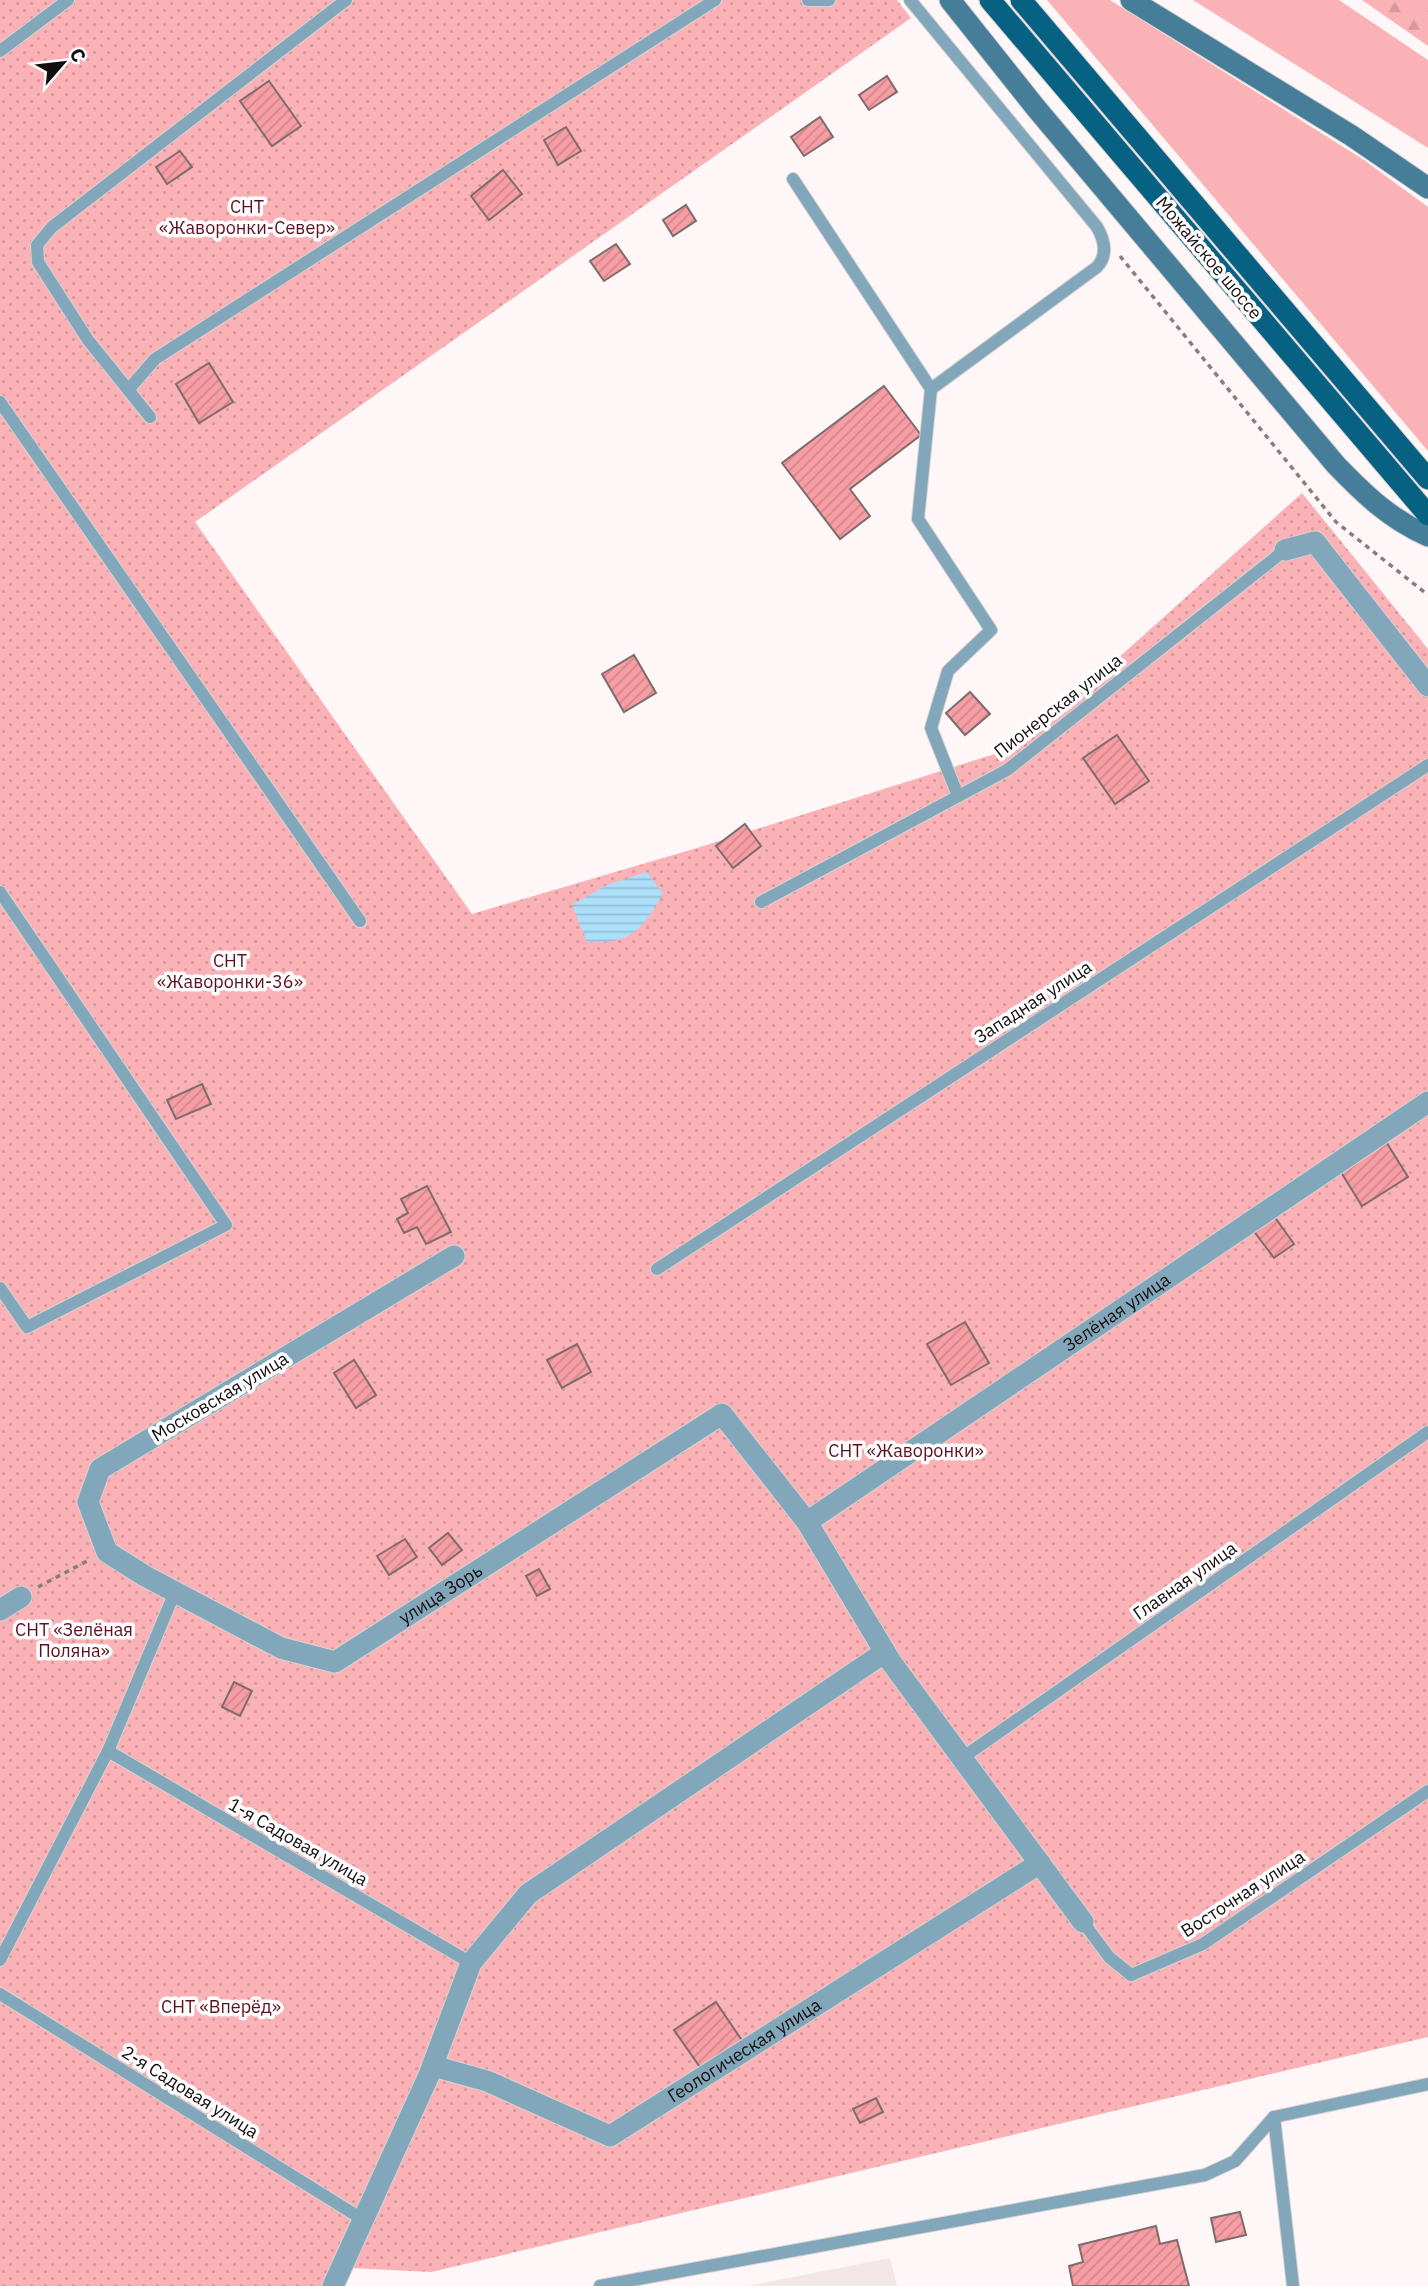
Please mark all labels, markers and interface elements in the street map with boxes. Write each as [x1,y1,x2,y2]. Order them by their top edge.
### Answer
north arrow [28,28,98,98]
text: С [65,44,92,66]
street label: Можайское шоссе [1151,192,1268,324]
park label: СНТ «Жаворонки-Север» [159,195,335,239]
street label: Пионерская улица [989,648,1127,763]
park label: СНТ «Жаворонки-36» [157,949,303,993]
street label: Западная улица [970,955,1096,1048]
street label: Зелёная улица [1058,1267,1175,1357]
street label: Московская улица [147,1346,293,1447]
park label: СНТ «Жаворонки» [828,1439,984,1462]
street label: Главная улица [1128,1536,1241,1625]
street label: улица Зорь [394,1559,487,1629]
park label: СНТ «Зелёная Поляна» [15,1618,133,1662]
street label: 1-я Садовая улица [224,1792,372,1891]
street label: Восточная улица [1177,1845,1309,1942]
street label: Геологическая улица [663,1993,826,2108]
park label: СНТ «Вперёд» [161,1995,281,2018]
street label: 2-я Садовая улица [118,2040,263,2143]

